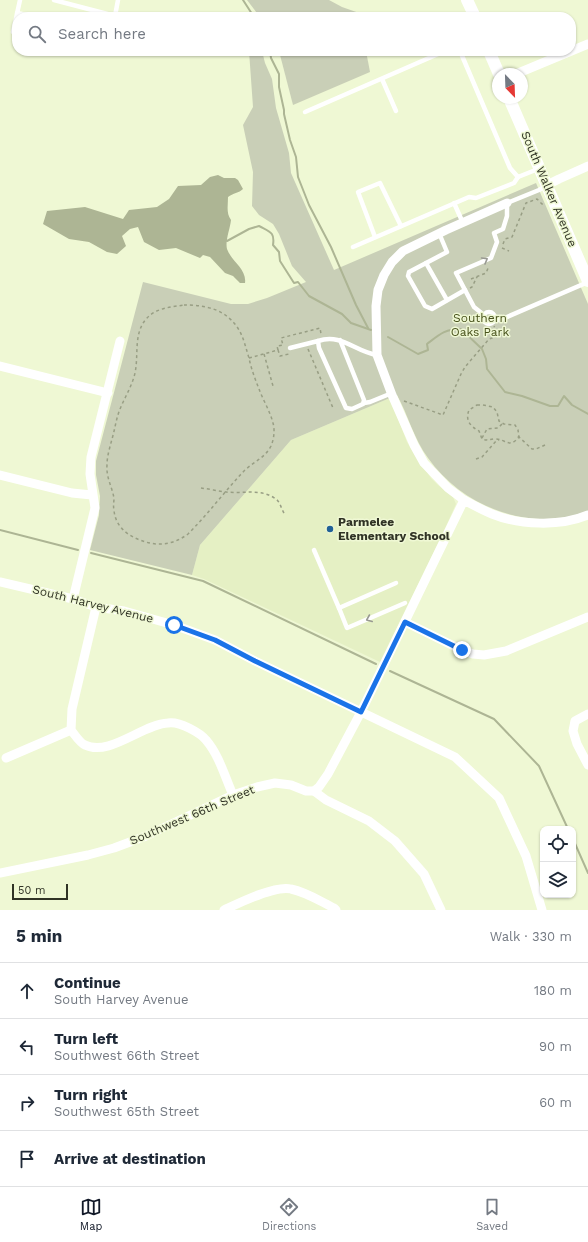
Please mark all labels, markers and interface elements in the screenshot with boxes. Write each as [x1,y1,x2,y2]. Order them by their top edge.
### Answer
search box [12,12,576,56]
icon: search [26,23,48,45]
text: Search here [58,25,146,43]
north arrow [492,68,528,104]
street label: South Walker Avenue [518,129,580,249]
one-way arrow [481,257,488,264]
park label: Southern Oaks Park [451,311,510,339]
place label: Parmelee Elementary School [338,515,450,543]
marker: Parmelee Elementary School [325,524,335,534]
street label: South Harvey Avenue [31,582,155,626]
one-way arrow [366,614,373,622]
route start [165,616,183,634]
route end [453,641,471,659]
street label: Southwest 66th Street [128,782,256,848]
map controls [540,826,576,898]
button: locate [540,826,576,862]
button: layers [540,862,576,898]
scale bar [12,882,68,901]
text: 50 m [18,884,45,897]
text: 5 min [16,926,62,946]
text: Walk · 330 m [490,929,572,944]
text: Continue [54,974,121,992]
icon: ahead [16,980,38,1002]
text: 180 m [534,983,572,998]
text: South Harvey Avenue [54,992,188,1007]
text: Turn left [54,1030,118,1048]
icon: left [16,1036,38,1058]
text: 90 m [539,1039,572,1054]
text: Southwest 66th Street [54,1048,199,1063]
text: Turn right [54,1086,127,1104]
icon: right [16,1092,38,1114]
text: 60 m [539,1095,572,1110]
text: Southwest 65th Street [54,1104,199,1119]
icon: arrive [16,1148,38,1170]
text: Arrive at destination [54,1150,206,1168]
tab: Map [80,1196,102,1233]
tab: Directions [262,1196,316,1233]
tab: Saved [476,1196,508,1233]

